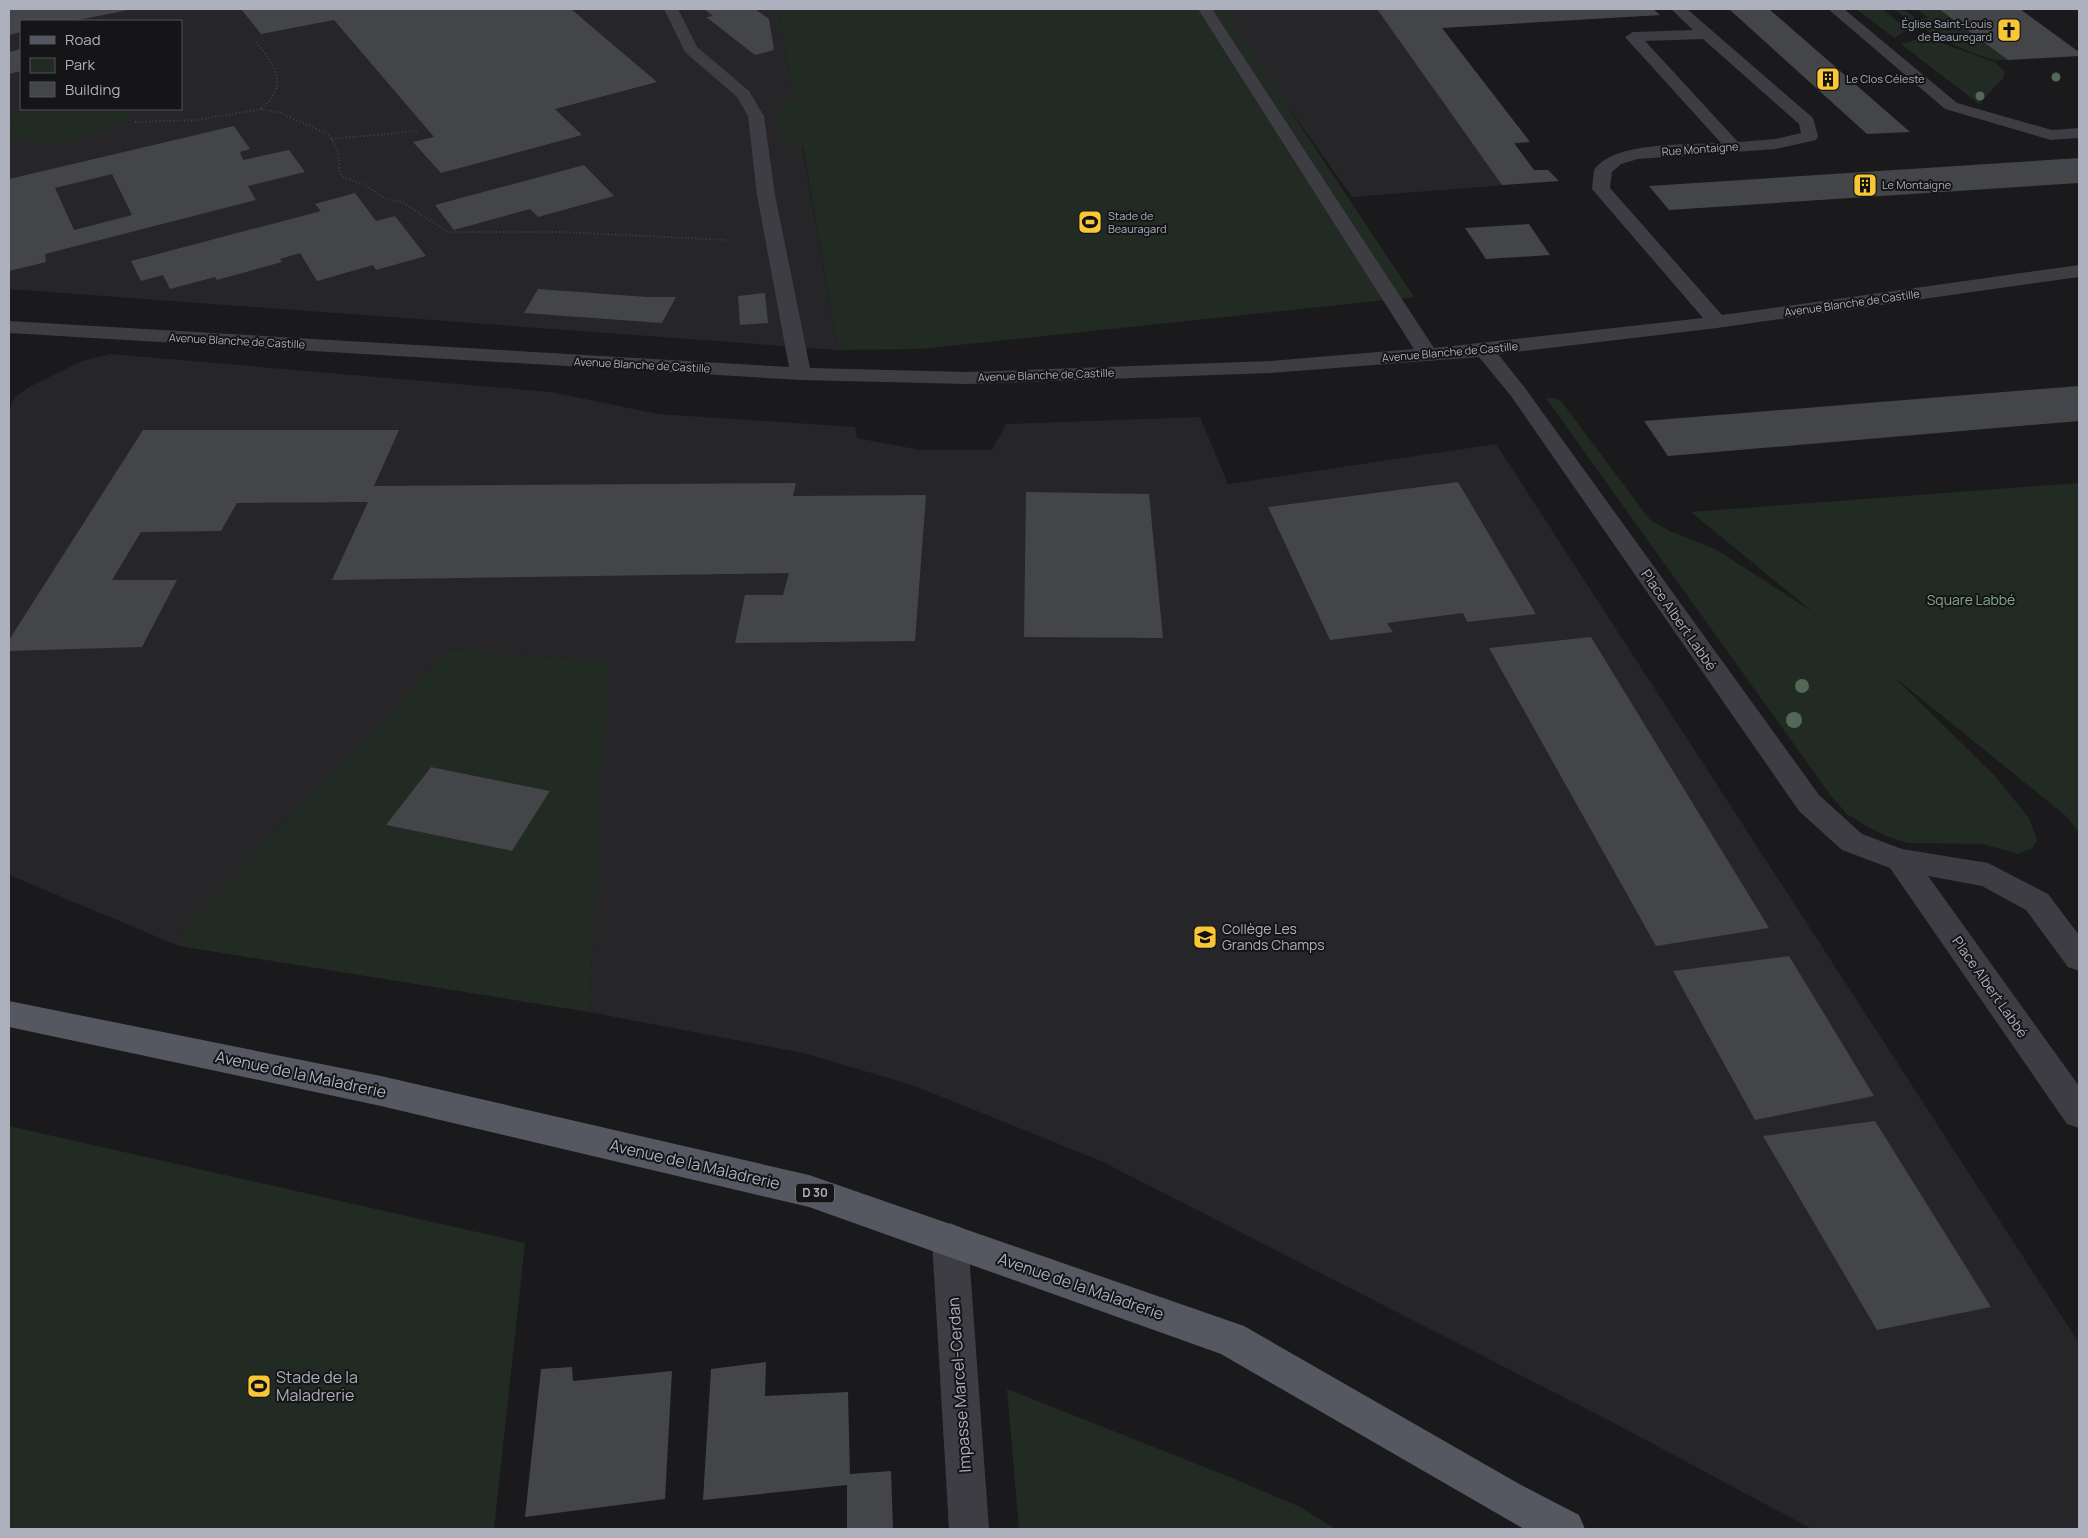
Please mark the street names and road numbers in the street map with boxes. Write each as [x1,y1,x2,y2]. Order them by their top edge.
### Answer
street label: Rue Montaigne [1661,138,1739,159]
street label: Avenue Blanche de Castille [1783,286,1921,319]
street label: Avenue Blanche de Castille [168,329,306,352]
street label: Avenue Blanche de Castille [1381,338,1519,365]
street label: Avenue Blanche de Castille [573,353,711,376]
street label: Avenue Blanche de Castille [978,365,1115,384]
street label: Place Albert Labbé [1637,565,1722,674]
street label: Place Albert Labbé [1948,932,2033,1041]
street label: Avenue de la Maladrerie [214,1045,388,1103]
street label: Avenue de la Maladrerie [608,1134,782,1194]
road number: D 30 [796,1184,834,1202]
street label: Avenue de la Maladrerie [995,1247,1167,1325]
street label: Impasse Marcel-Cerdan [942,1297,976,1473]

